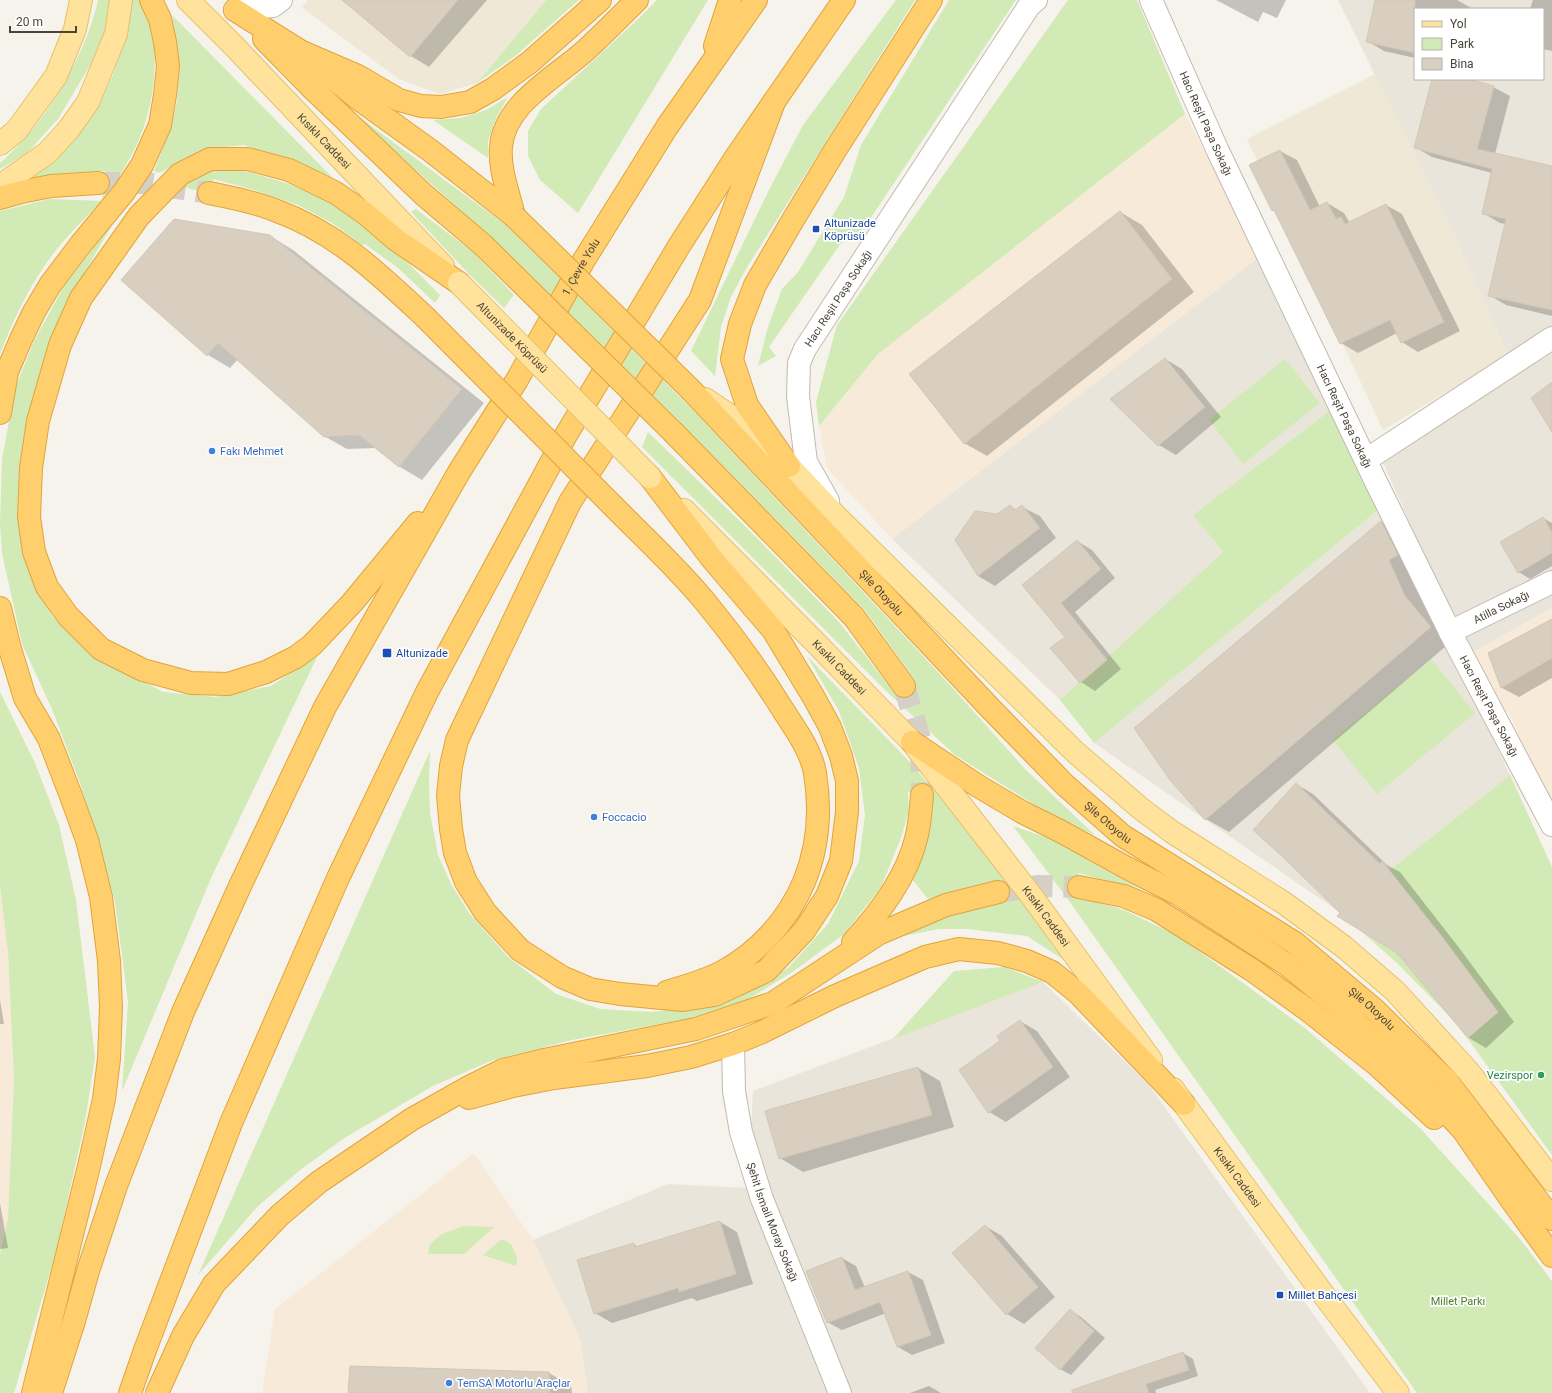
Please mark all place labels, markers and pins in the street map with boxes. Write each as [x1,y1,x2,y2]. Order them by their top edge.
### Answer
place label: Altunizade Köprüsü [824,217,876,243]
marker: Altunizade Köprüsü [811,224,821,234]
place label: Fakı Mehmet [220,445,284,458]
marker: Fakı Mehmet [207,446,217,456]
marker: Altunizade [381,647,393,659]
place label: Altunizade [396,647,448,660]
place label: Foccacio [602,811,646,824]
marker: Foccacio [589,812,599,822]
place label: Vezirspor [1487,1069,1533,1082]
marker: Vezirspor [1536,1070,1546,1080]
place label: Millet Bahçesi [1288,1289,1357,1302]
marker: Millet Bahçesi [1275,1290,1285,1300]
place label: TemSA Motorlu Araçlar [457,1377,571,1390]
marker: TemSA Motorlu Araçlar [444,1378,454,1388]

